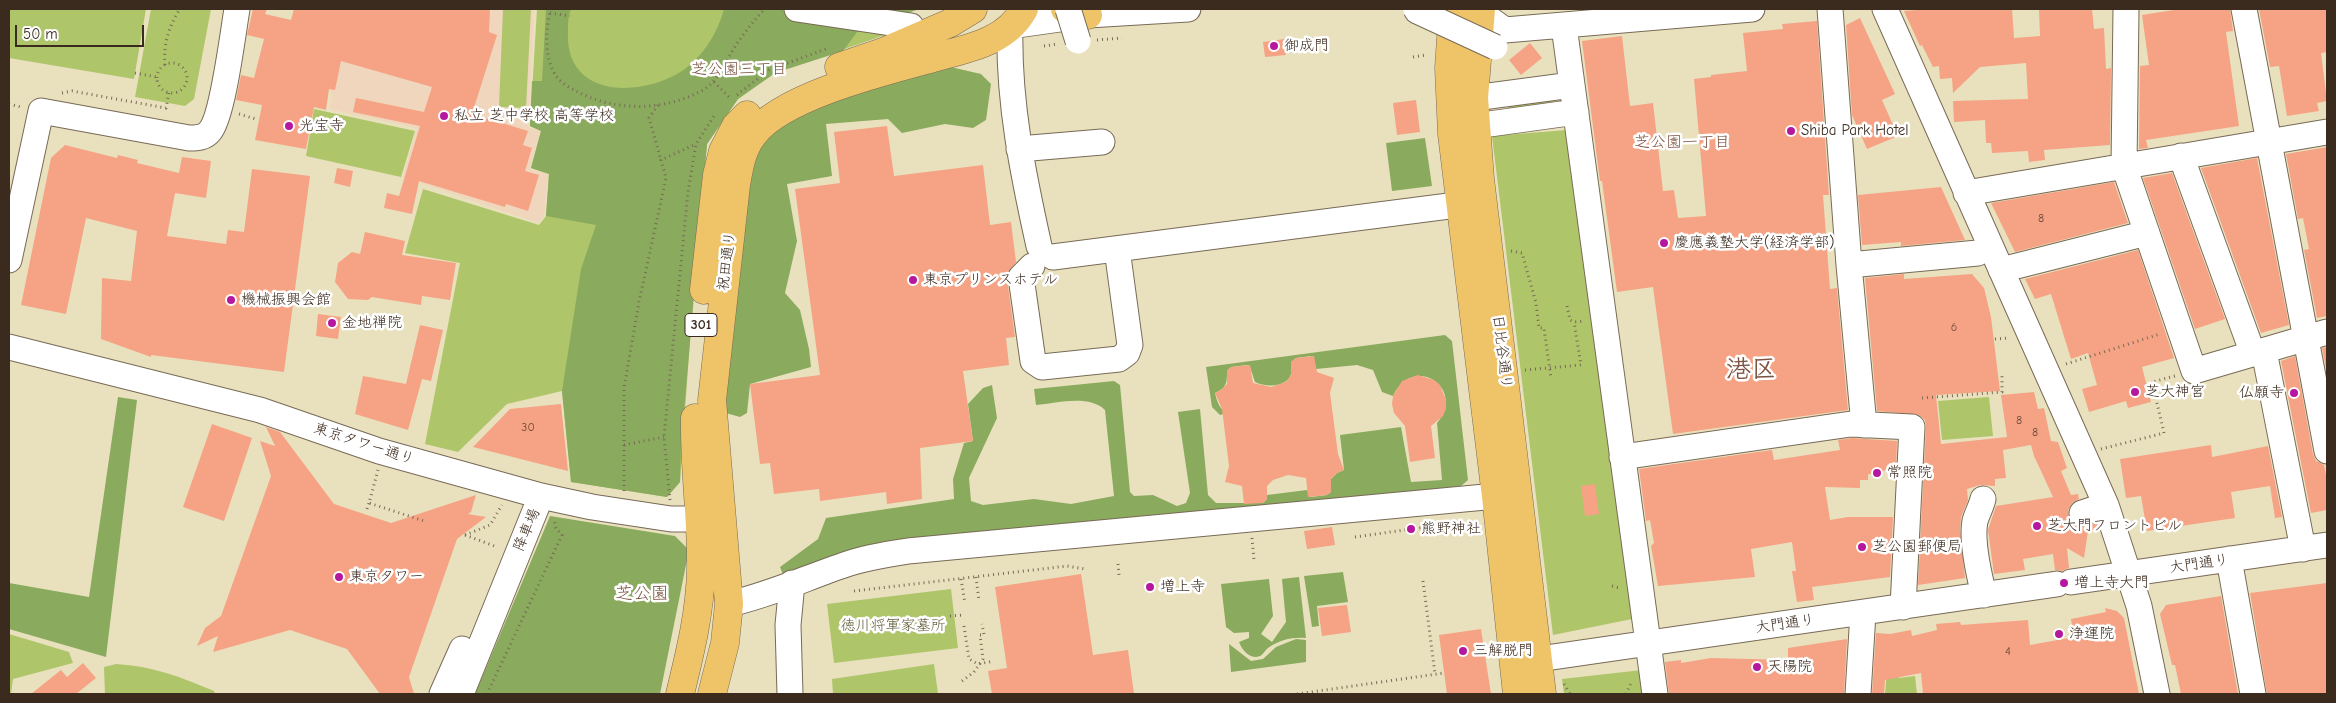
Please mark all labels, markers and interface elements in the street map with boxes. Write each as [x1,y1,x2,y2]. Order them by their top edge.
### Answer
scale bar [18,15,146,47]
text: 50 m [23,25,58,43]
place label: 御成門 [1284,37,1329,55]
marker: 御成門 [1268,40,1280,52]
district label: 芝公園三丁目 [691,59,787,79]
place label: 私立 芝中学校 高等学校 [454,107,614,125]
marker: 私立 芝中学校 高等学校 [438,110,450,122]
place label: 光宝寺 [299,117,344,135]
marker: 光宝寺 [283,120,295,132]
place label: Shiba Park Hotel [1801,122,1909,140]
marker: Shiba Park Hotel [1785,125,1797,137]
district label: 芝公園一丁目 [1634,132,1730,152]
house number: 8 [2038,212,2044,226]
street label: 祝田通り [714,230,740,292]
place label: 慶應義塾大学(経済学部) [1674,234,1834,252]
marker: 慶應義塾大学(経済学部) [1658,237,1670,249]
place label: 東京プリンスホテル [923,271,1058,289]
marker: 東京プリンスホテル [907,274,919,286]
place label: 機械振興会館 [241,291,331,309]
marker: 機械振興会館 [225,294,237,306]
place label: 金地禅院 [342,314,402,332]
road number: 301 [685,314,717,336]
street label: 日比谷通り [1488,314,1516,390]
marker: 金地禅院 [326,317,338,329]
house number: 6 [1951,321,1957,335]
district label: 港区 [1726,355,1776,385]
place label: 芝大神宮 [2145,383,2205,401]
place label: 仏願寺 [2239,384,2284,402]
marker: 芝大神宮 [2129,386,2141,398]
marker: 仏願寺 [2288,387,2300,399]
house number: 8 [2016,414,2022,428]
street label: 東京タワー通り [311,419,417,469]
house number: 30 [521,421,535,435]
house number: 8 [2032,426,2038,440]
place label: 常照院 [1887,464,1932,482]
marker: 常照院 [1871,467,1883,479]
street label: 降車場 [510,506,544,554]
place label: 芝大門フロントビル [2047,517,2182,535]
place label: 熊野神社 [1421,520,1481,538]
marker: 芝大門フロントビル [2031,520,2043,532]
marker: 熊野神社 [1405,523,1417,535]
place label: 芝公園郵便局 [1872,538,1962,556]
marker: 芝公園郵便局 [1856,541,1868,553]
street label: 大門通り [2168,551,2230,577]
place label: 東京タワー [349,568,424,586]
marker: 東京タワー [333,571,345,583]
place label: 増上寺大門 [2074,574,2149,592]
marker: 増上寺大門 [2058,577,2070,589]
place label: 増上寺 [1160,578,1205,596]
marker: 増上寺 [1144,581,1156,593]
district label: 芝公園 [615,583,669,605]
street label: 大門通り [1754,611,1816,637]
park label: 徳川将軍家墓所 [841,617,945,635]
place label: 浄運院 [2069,625,2114,643]
marker: 浄運院 [2053,628,2065,640]
place label: 三解脱門 [1473,642,1533,660]
marker: 三解脱門 [1457,645,1469,657]
house number: 4 [2005,645,2011,659]
place label: 天陽院 [1767,658,1812,676]
marker: 天陽院 [1751,661,1763,673]

